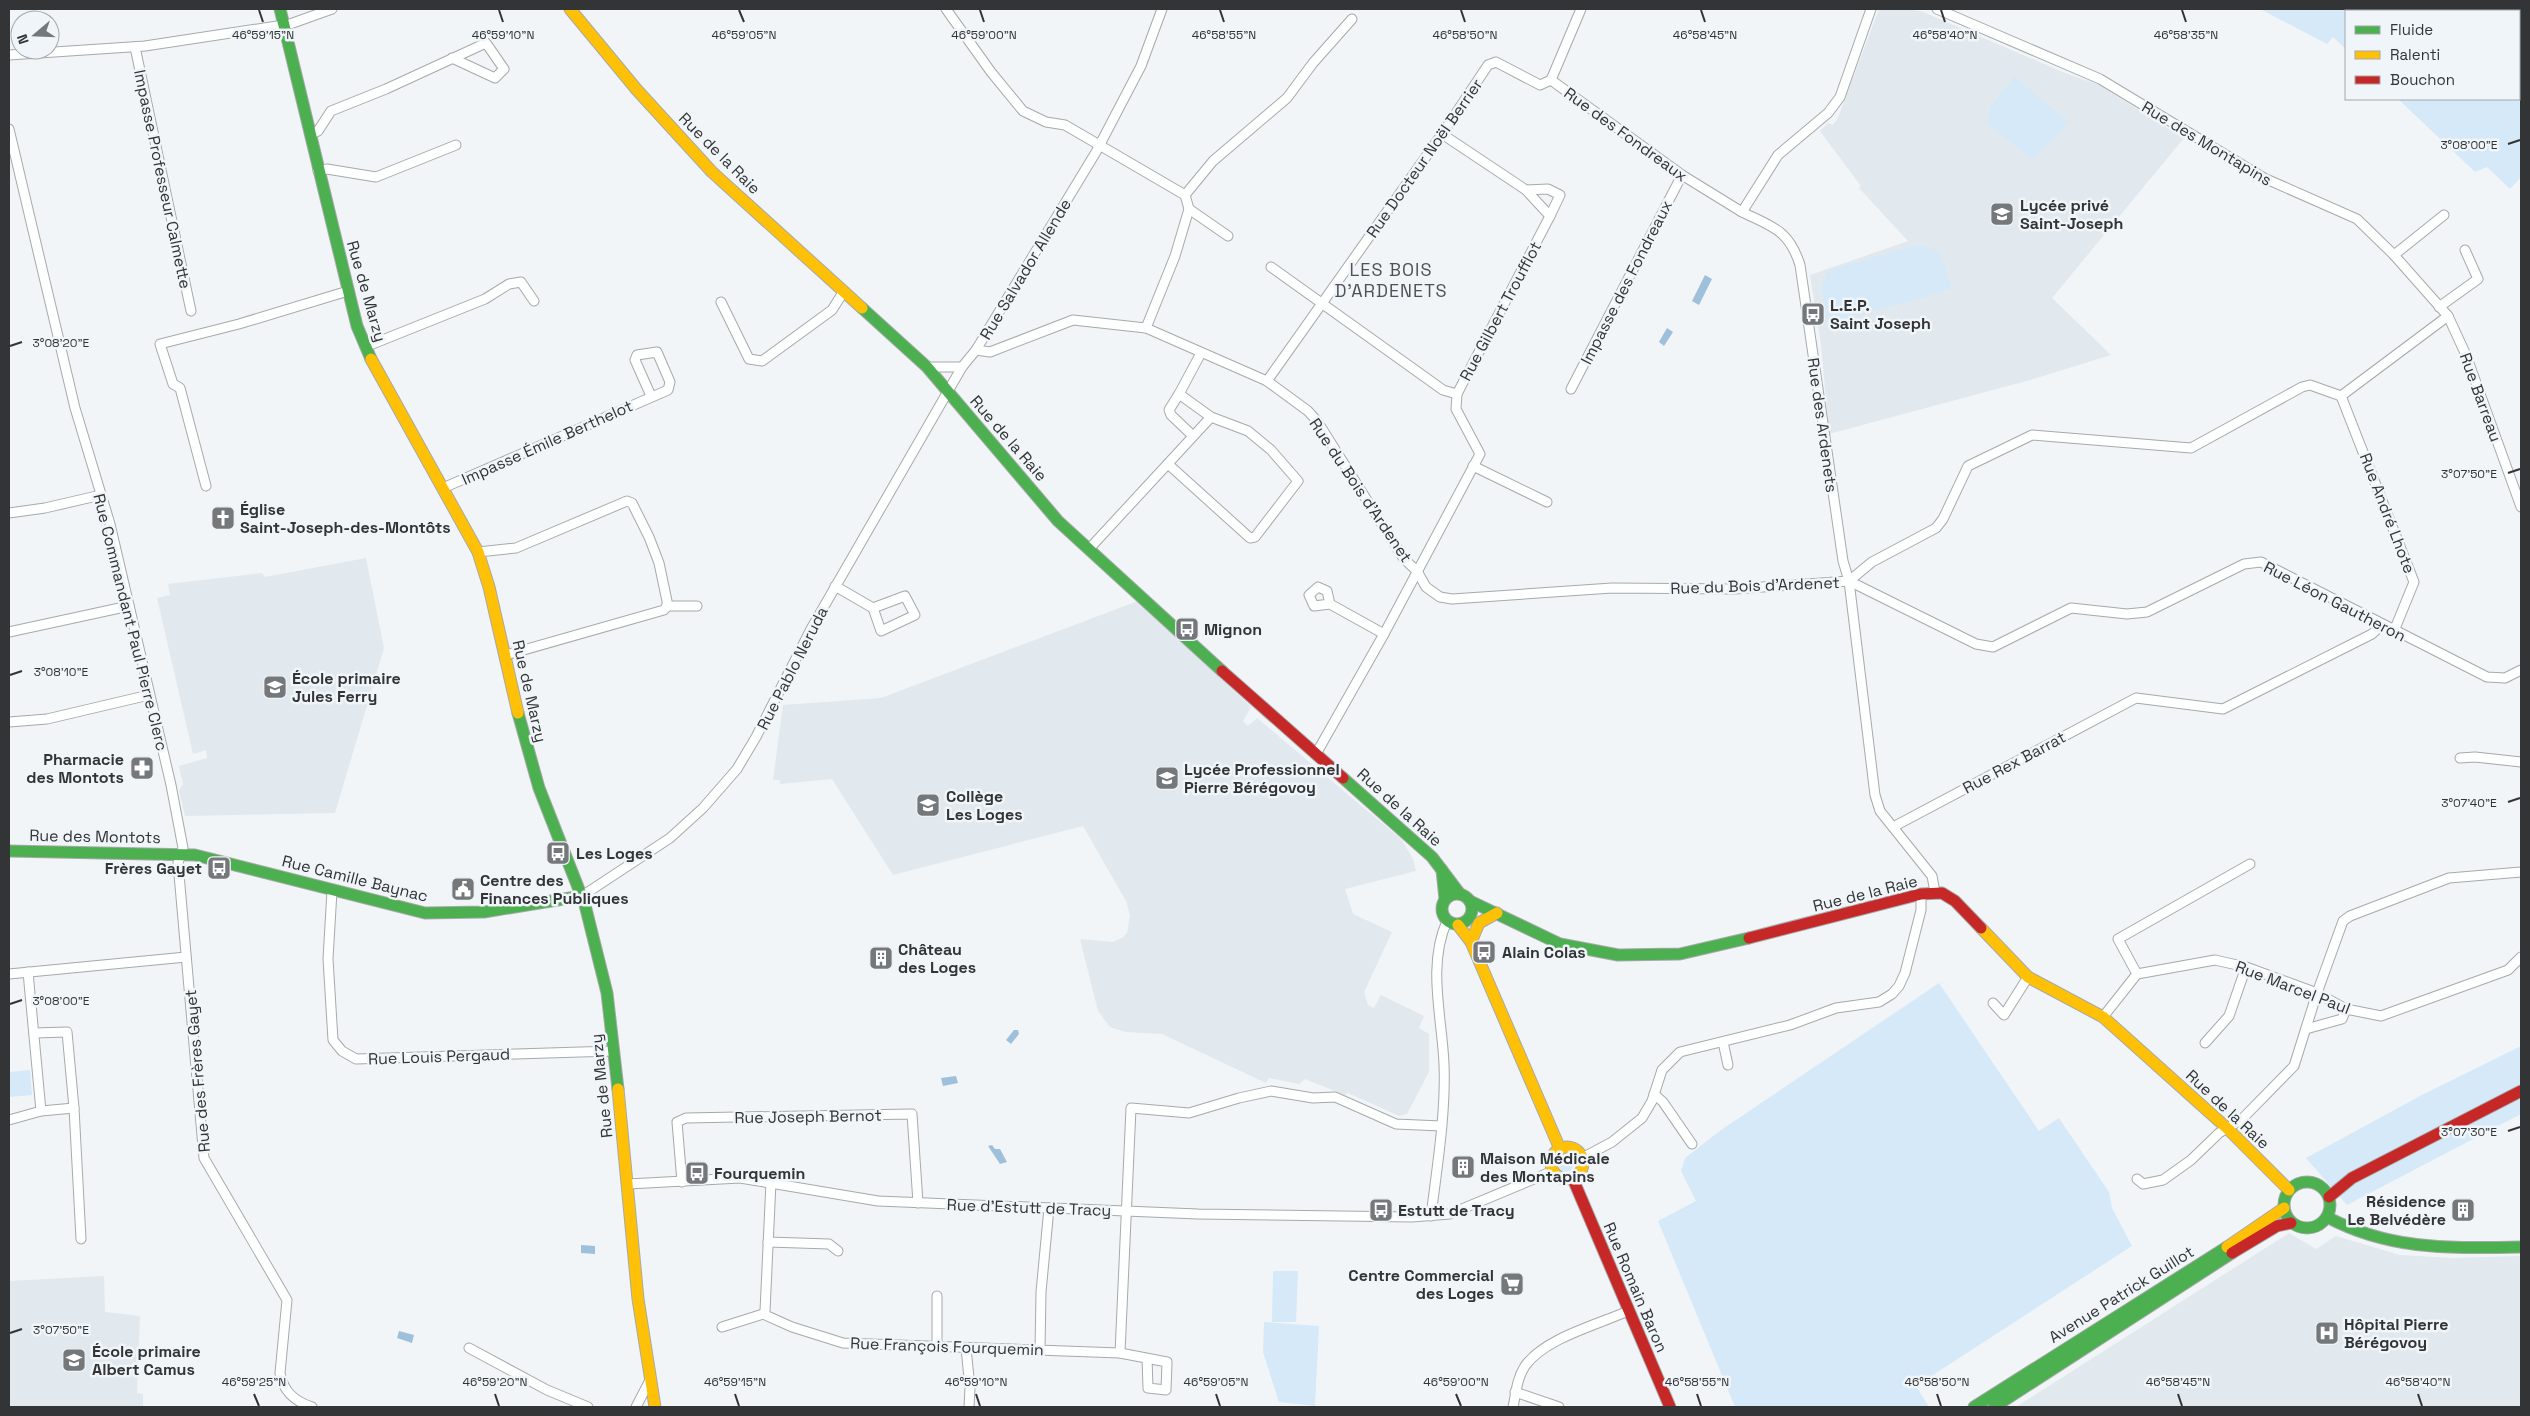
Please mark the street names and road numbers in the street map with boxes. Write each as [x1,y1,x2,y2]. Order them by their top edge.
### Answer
street label: Impasse Professeur Calmette [129,68,196,291]
street label: Rue Docteur Noël Berrier [1362,75,1487,242]
street label: Rue des Fondreaux [1560,82,1692,186]
street label: Rue des Montapins [2138,96,2276,191]
street label: Rue de la Raie [674,108,765,199]
street label: Rue Salvador Allende [975,195,1076,344]
street label: Impasse des Fondreaux [1576,196,1677,368]
street label: Rue de Marzy [342,238,391,344]
street label: Rue Gilbert Troufflot [1455,238,1546,385]
street label: Rue Barreau [2455,350,2506,445]
street label: Rue des Ardenets [1803,356,1842,494]
street label: Rue de la Raie [966,391,1052,486]
street label: Impasse Émile Berthelot [458,395,636,490]
street label: Rue du Bois d'Ardenet [1304,414,1417,566]
street label: Rue André Lhote [2355,450,2420,576]
street label: Rue Commandant Paul Pierre Clerc [88,491,173,753]
street label: Rue Léon Gautheron [2260,556,2409,646]
street label: Rue du Bois d'Ardenet [1670,572,1840,599]
street label: Rue Pablo Neruda [752,603,833,733]
street label: Rue de Marzy [508,638,552,744]
street label: Rue Rex Barrat [1959,726,2069,798]
street label: Rue de la Raie [1353,764,1447,851]
street label: Rue des Montots [29,825,161,848]
street label: Rue Camille Baynac [280,850,430,907]
street label: Rue de la Raie [1811,870,1920,917]
street label: Rue Marcel Paul [2232,956,2353,1019]
street label: Rue des Frères Gayet [180,989,215,1153]
street label: Rue de Marzy [586,1033,617,1139]
street label: Rue Louis Pergaud [368,1044,510,1069]
street label: Rue de la Raie [2181,1065,2274,1154]
street label: Rue Joseph Bernot [734,1105,882,1128]
street label: Rue d'Estutt de Tracy [946,1194,1112,1221]
street label: Rue Romain Baron [1599,1219,1672,1355]
street label: Avenue Patrick Guillot [2045,1241,2198,1348]
street label: Rue François Fourquemin [850,1333,1044,1360]

